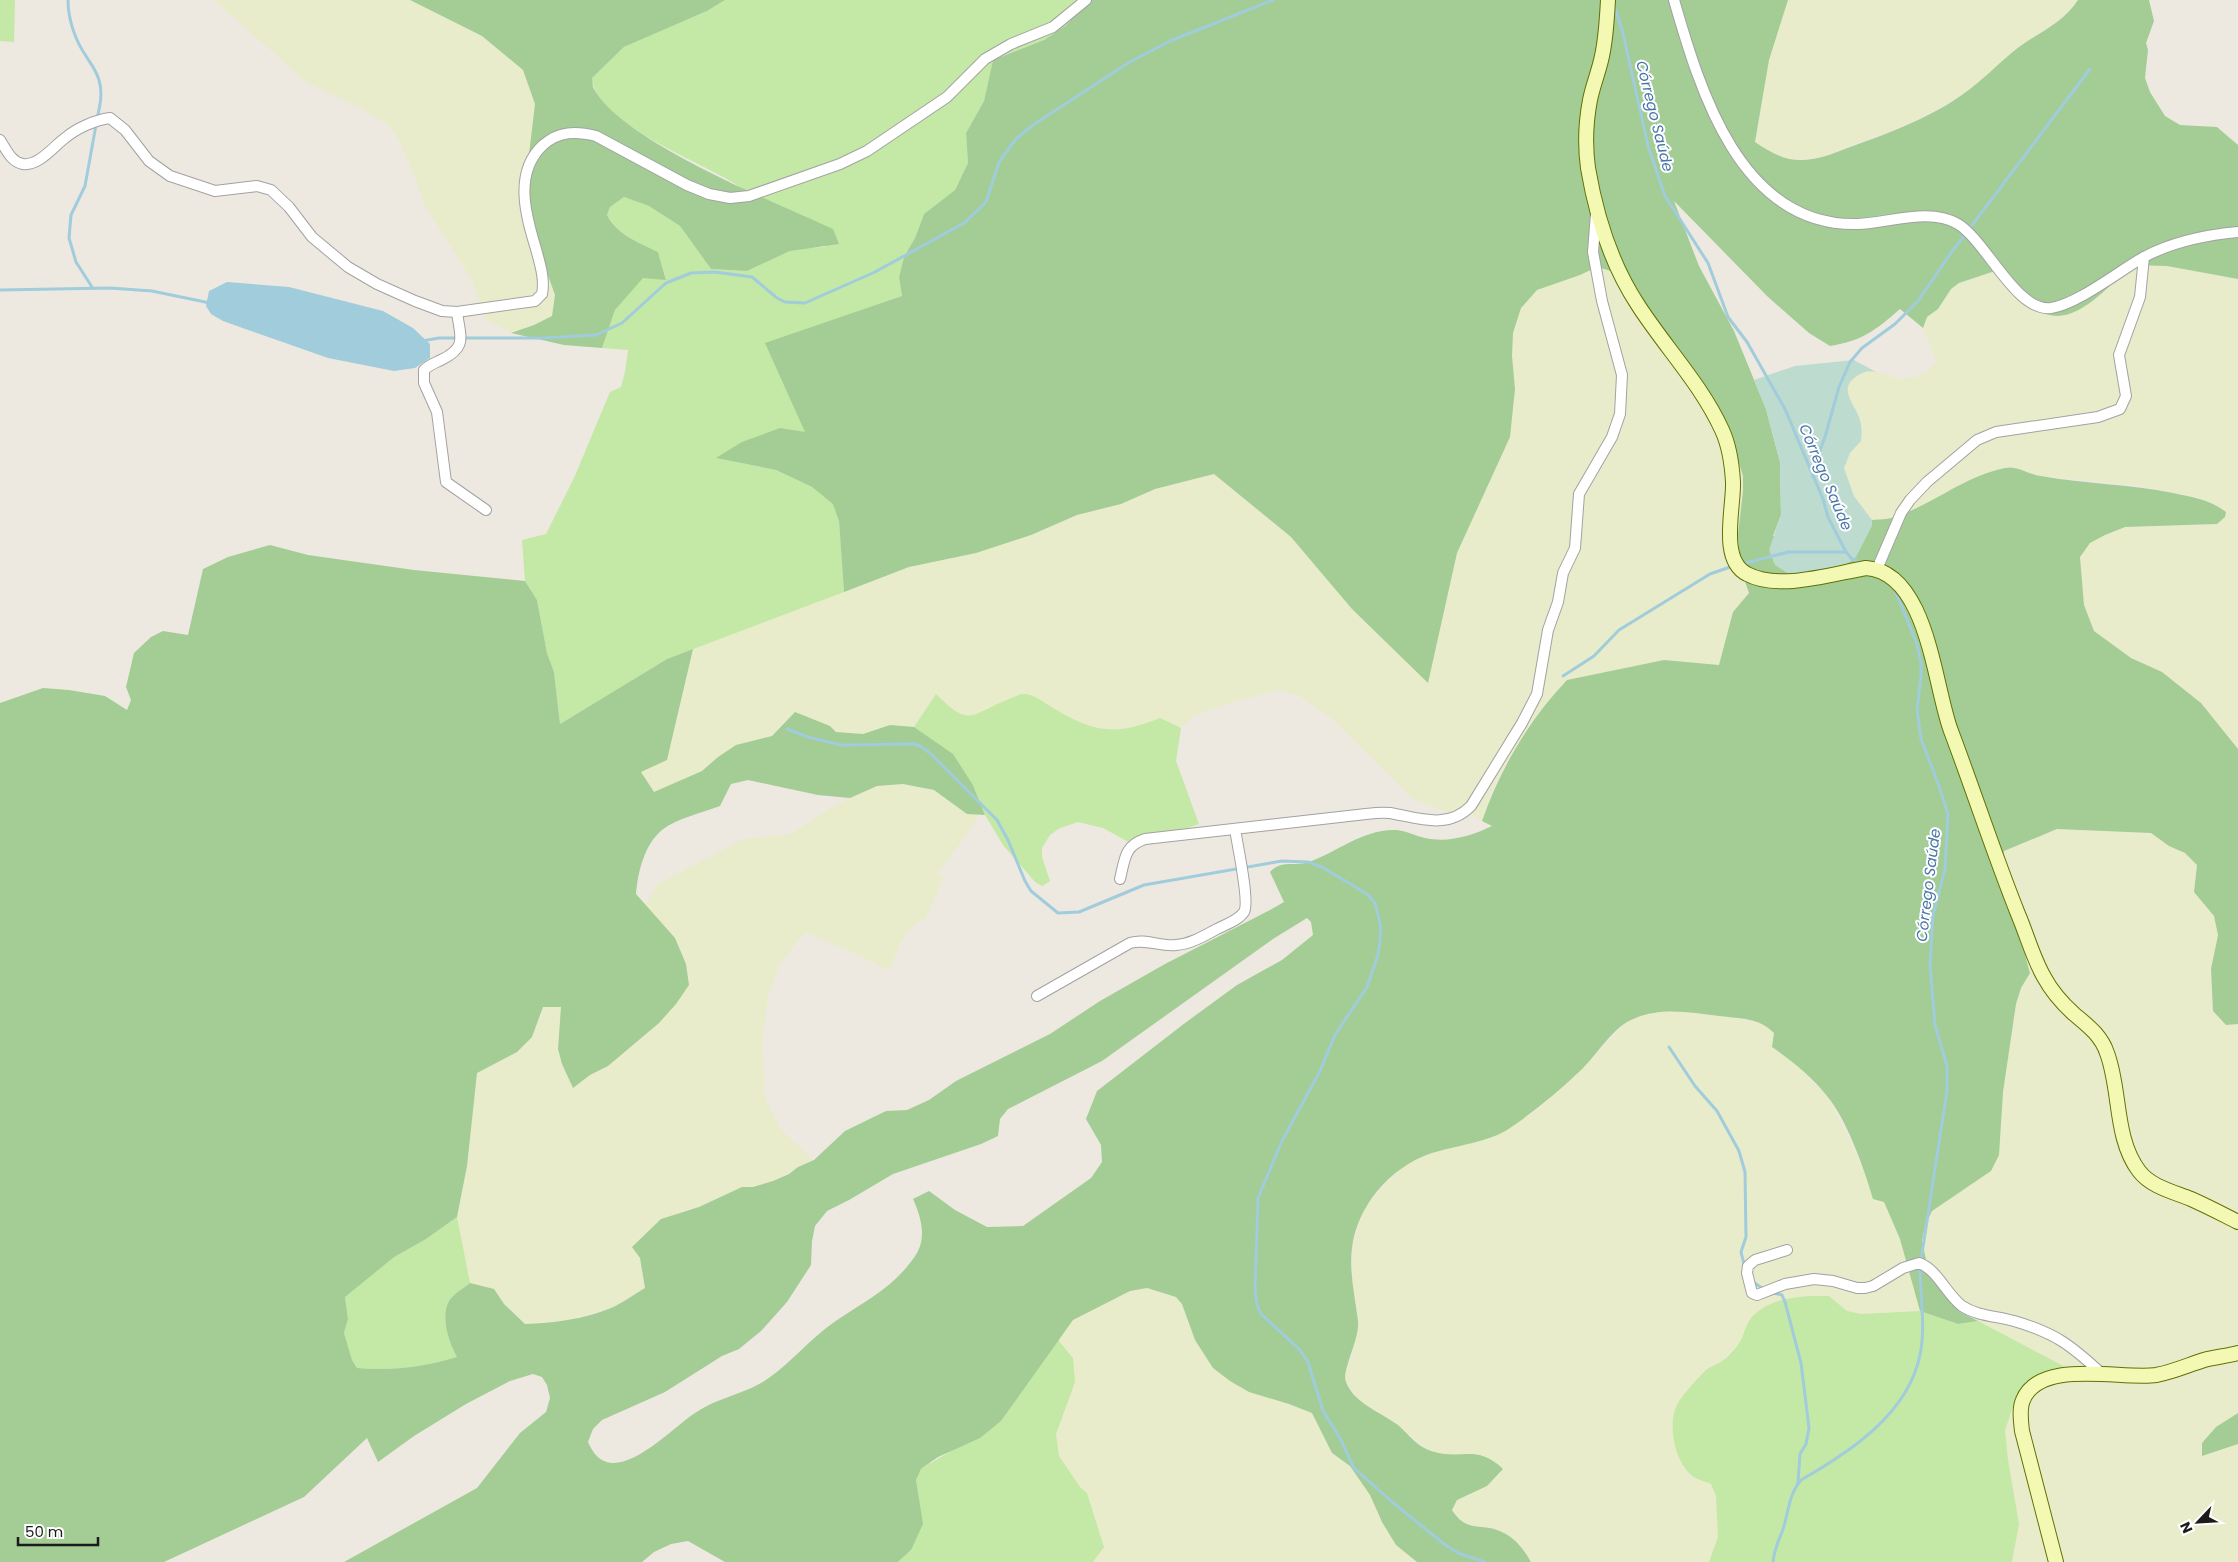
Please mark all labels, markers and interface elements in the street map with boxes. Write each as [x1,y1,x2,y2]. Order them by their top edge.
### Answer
water label: Córrego Saúde [1631,58,1679,174]
water label: Córrego Saúde [1794,421,1858,533]
water label: Córrego Saúde [1911,827,1945,943]
north arrow [2173,1497,2223,1547]
scale bar [18,1514,98,1546]
text: N [2175,1518,2198,1536]
text: 50 m [25,1521,63,1542]

